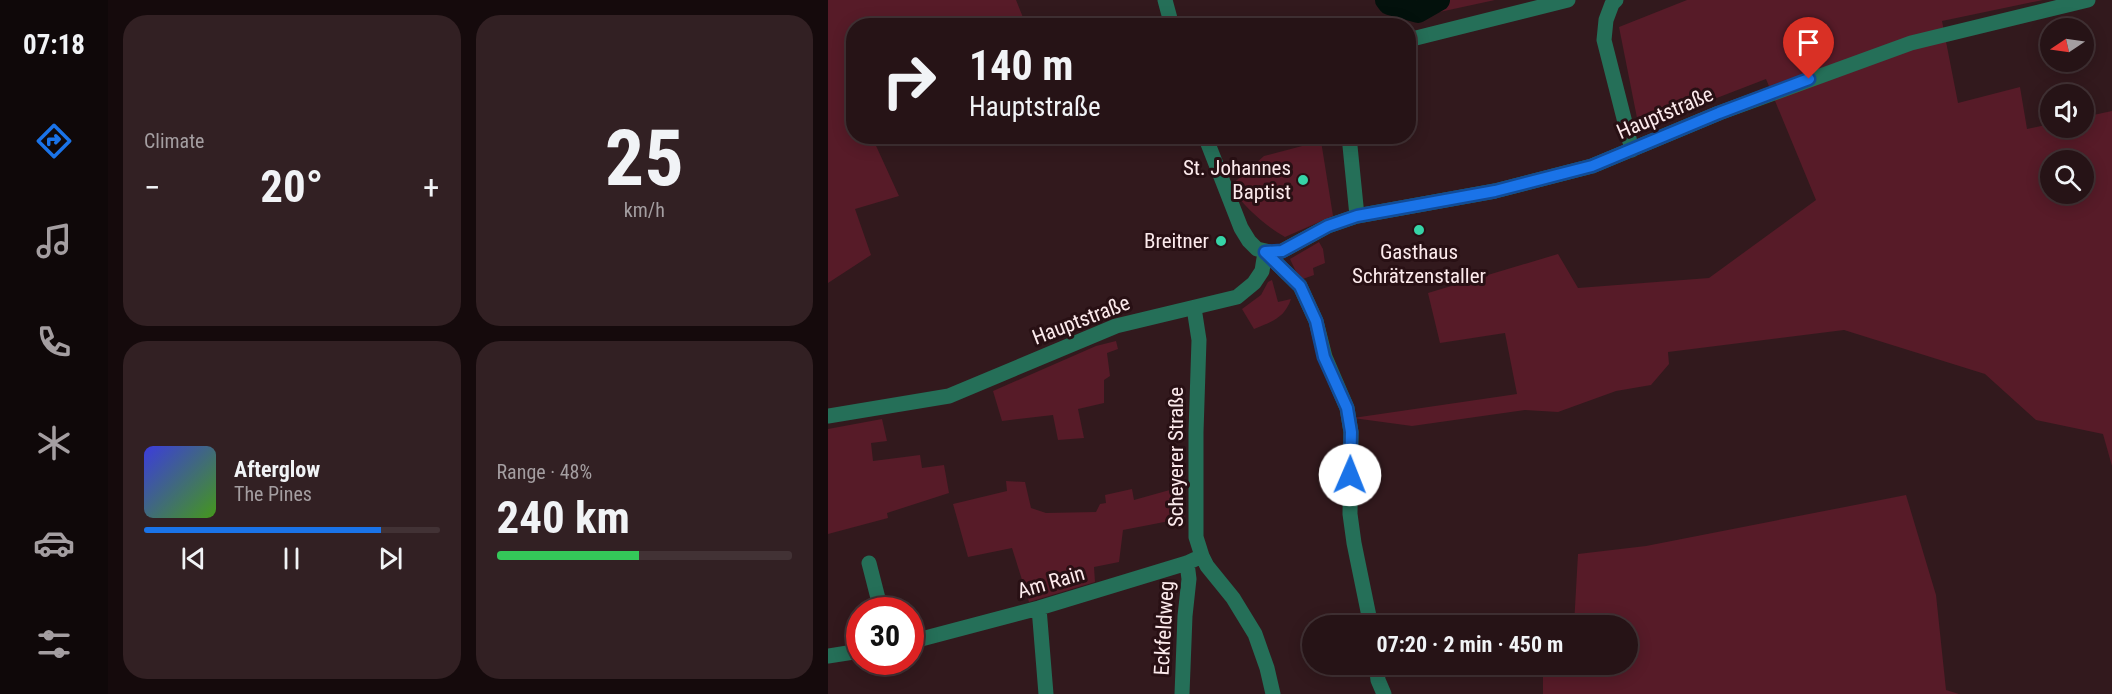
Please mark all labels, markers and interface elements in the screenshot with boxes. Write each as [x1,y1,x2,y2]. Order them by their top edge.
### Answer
pin [1783,17,1834,79]
north arrow [2040,18,2094,72]
map controls [2040,18,2094,204]
icon: arrive [1792,26,1825,59]
text: 07:18 [23,29,85,61]
text: 140 m [969,41,1074,90]
icon: right [870,42,948,120]
street label: Hauptstraße [1613,82,1717,144]
button: sound [2040,84,2094,138]
text: Hauptstraße [969,91,1101,123]
text: 25 [605,113,684,204]
icon: directions [33,120,75,162]
text: Climate [144,129,204,153]
button: search [2040,150,2094,204]
place label: St. Johannes Baptist [1183,156,1291,204]
text: 20° [260,160,323,213]
text: − [144,168,161,207]
text: + [423,168,439,207]
marker: St. Johannes Baptist [1296,173,1310,187]
text: km/h [624,198,665,222]
icon: music [33,220,75,262]
marker: Gasthaus Schrätzenstaller [1412,223,1426,237]
place label: Breitner [1144,229,1209,253]
marker: Breitner [1214,234,1228,248]
place label: Gasthaus Schrätzenstaller [1352,240,1486,288]
street label: Hauptstraße [1029,290,1133,350]
icon: phone [33,321,75,363]
street label: Scheyerer Straße [1164,387,1188,527]
icon: climate [33,422,75,464]
position arrow [1318,443,1382,507]
text: Afterglow [234,457,320,482]
text: Range · 48% [497,460,592,484]
text: The Pines [234,482,312,506]
text: 240 km [497,491,630,544]
icon: car [33,522,75,564]
icon: previous [177,542,210,575]
icon: pause [275,542,308,575]
icon: next [374,542,407,575]
street label: Am Rain [1015,561,1087,603]
street label: Eckfeldweg [1150,580,1178,676]
speed limit sign: 30 [846,597,924,675]
icon: filters [33,623,75,665]
text: 07:20 · 2 min · 450 m [1377,632,1563,657]

